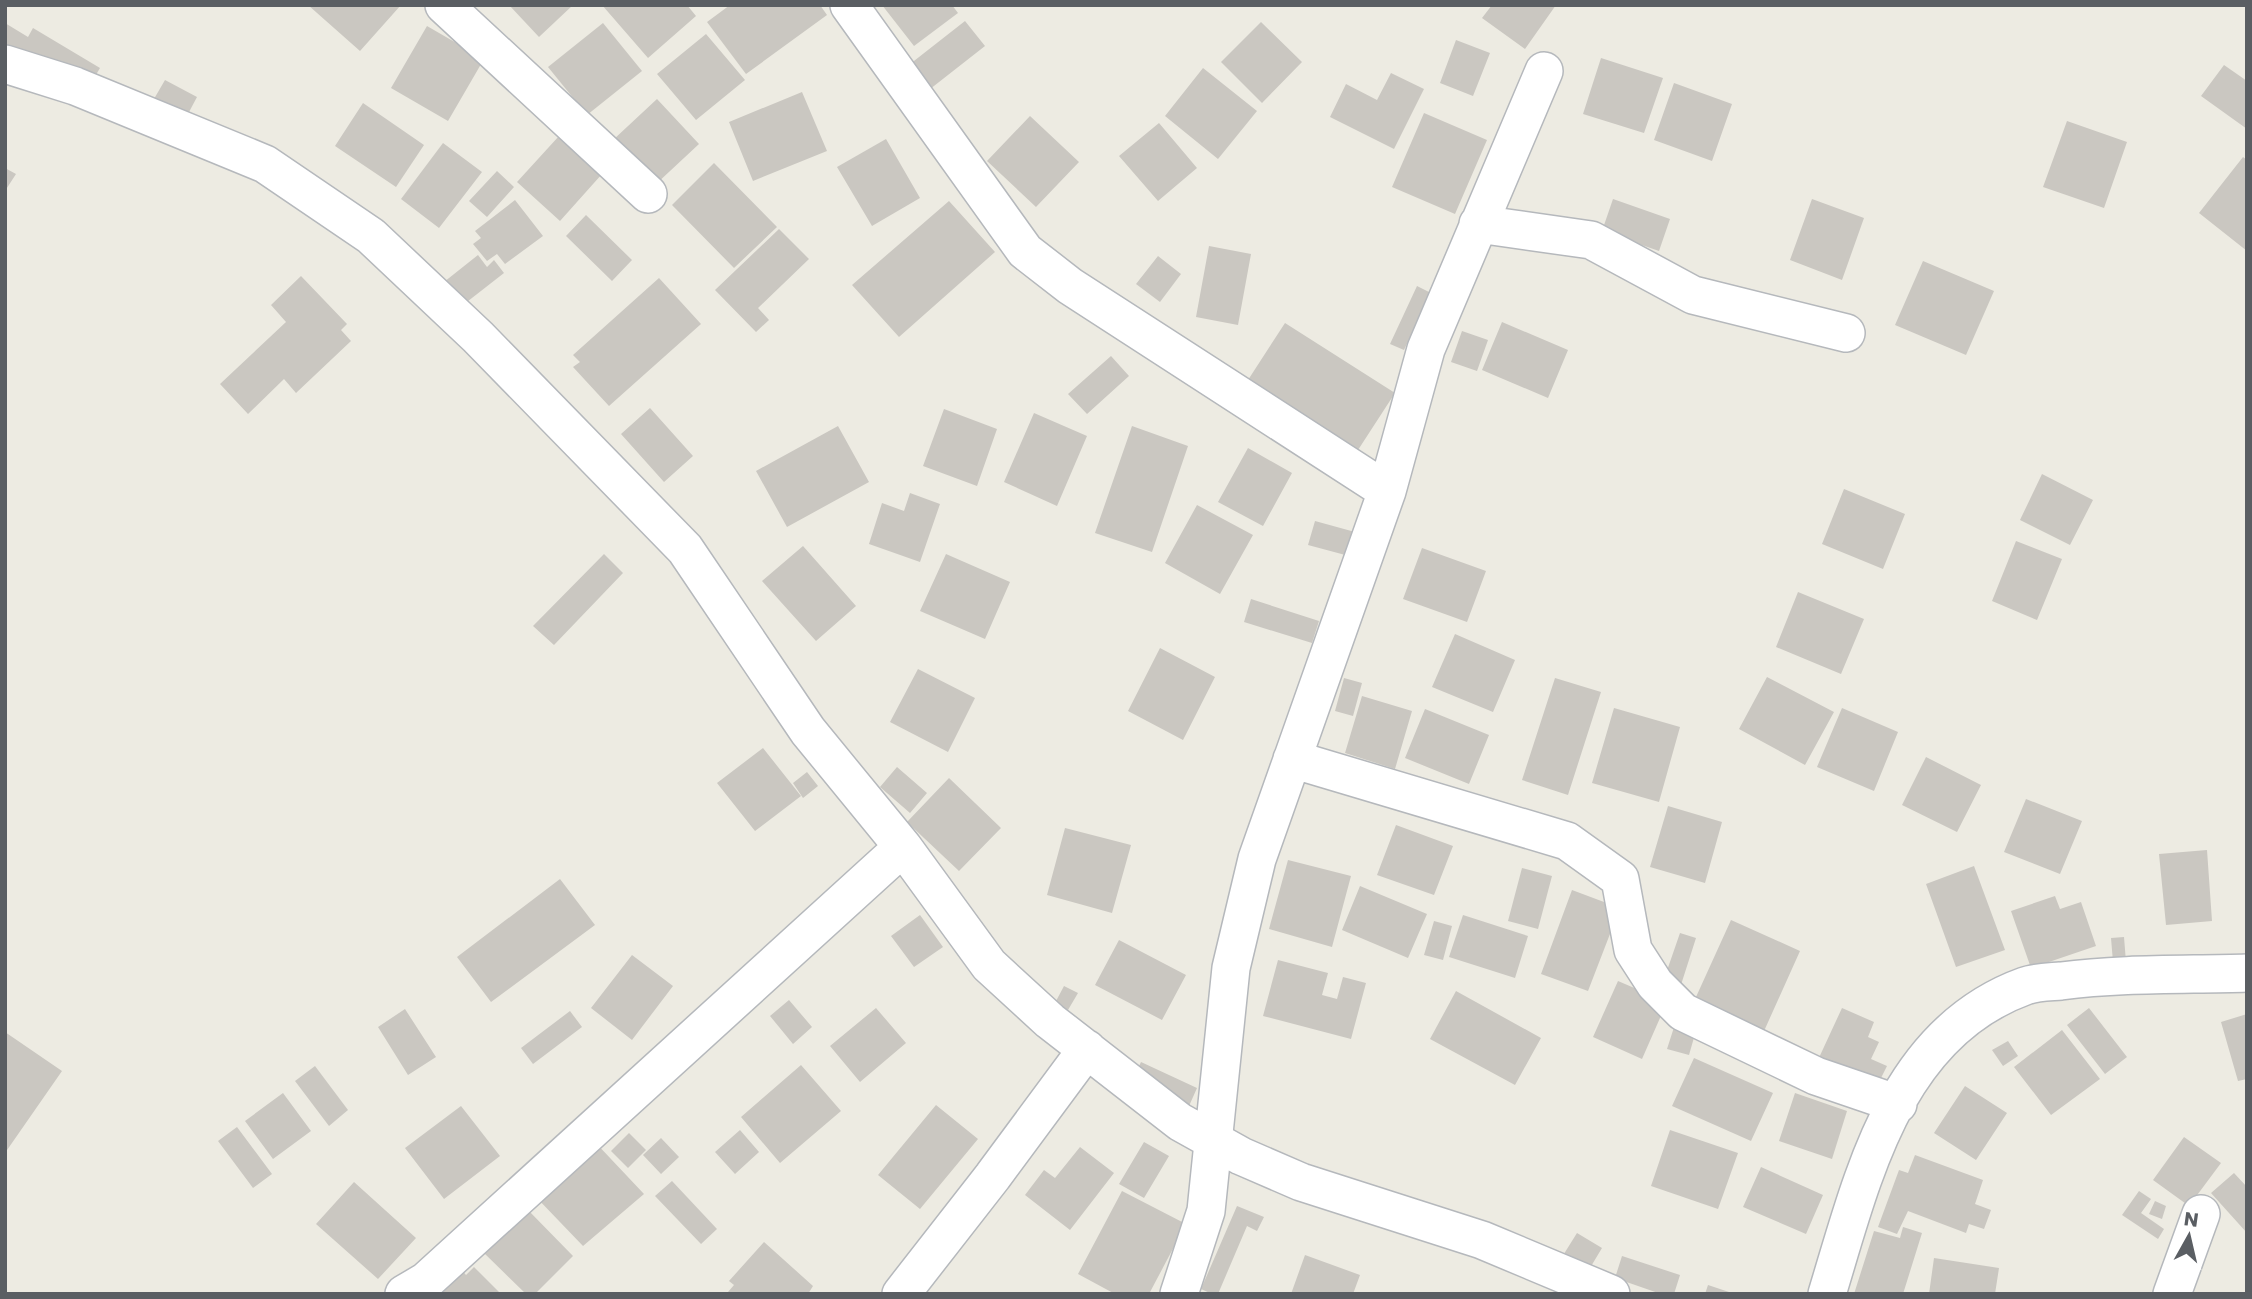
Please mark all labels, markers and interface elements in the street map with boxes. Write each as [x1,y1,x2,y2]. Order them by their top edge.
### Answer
north arrow [2154,1201,2224,1271]
text: N [2182,1205,2200,1234]

